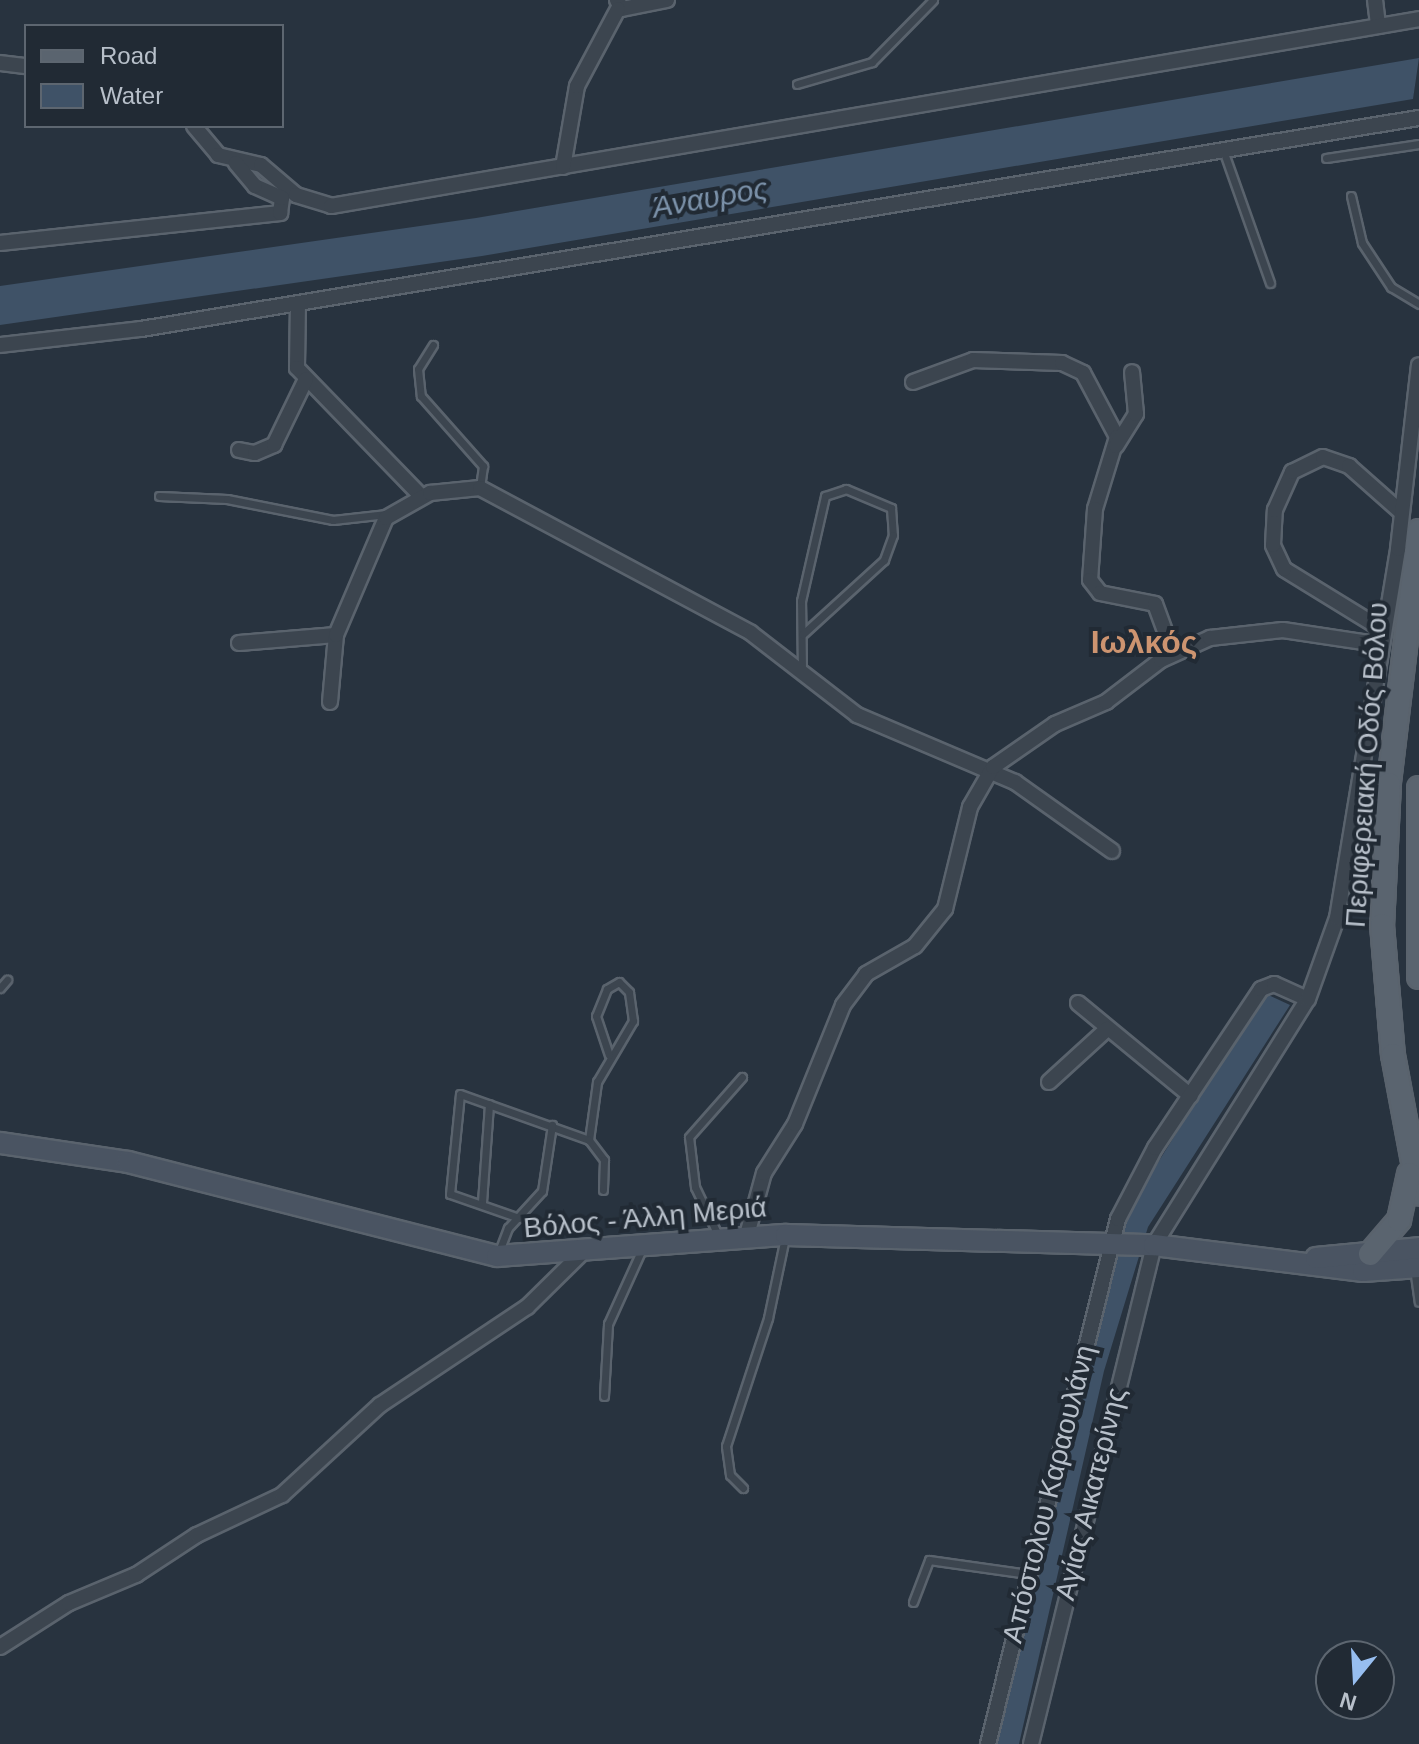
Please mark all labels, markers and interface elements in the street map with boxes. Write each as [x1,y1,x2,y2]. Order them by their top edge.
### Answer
legend [24,24,284,128]
text: Road [100,42,157,69]
text: Water [100,82,163,109]
water label: Άναυρος [649,170,771,226]
street label: Περιφερειακή Οδός Βόλου [1339,601,1395,929]
district label: Ιωλκός [1091,623,1197,661]
street label: Βόλος - Άλλη Μεριά [521,1191,769,1245]
street label: Απόστολου Καραουλάνη [996,1342,1102,1646]
street label: Αγίας Αικατερίνης [1048,1384,1134,1604]
north arrow [1315,1640,1395,1720]
text: N [1337,1687,1359,1716]

